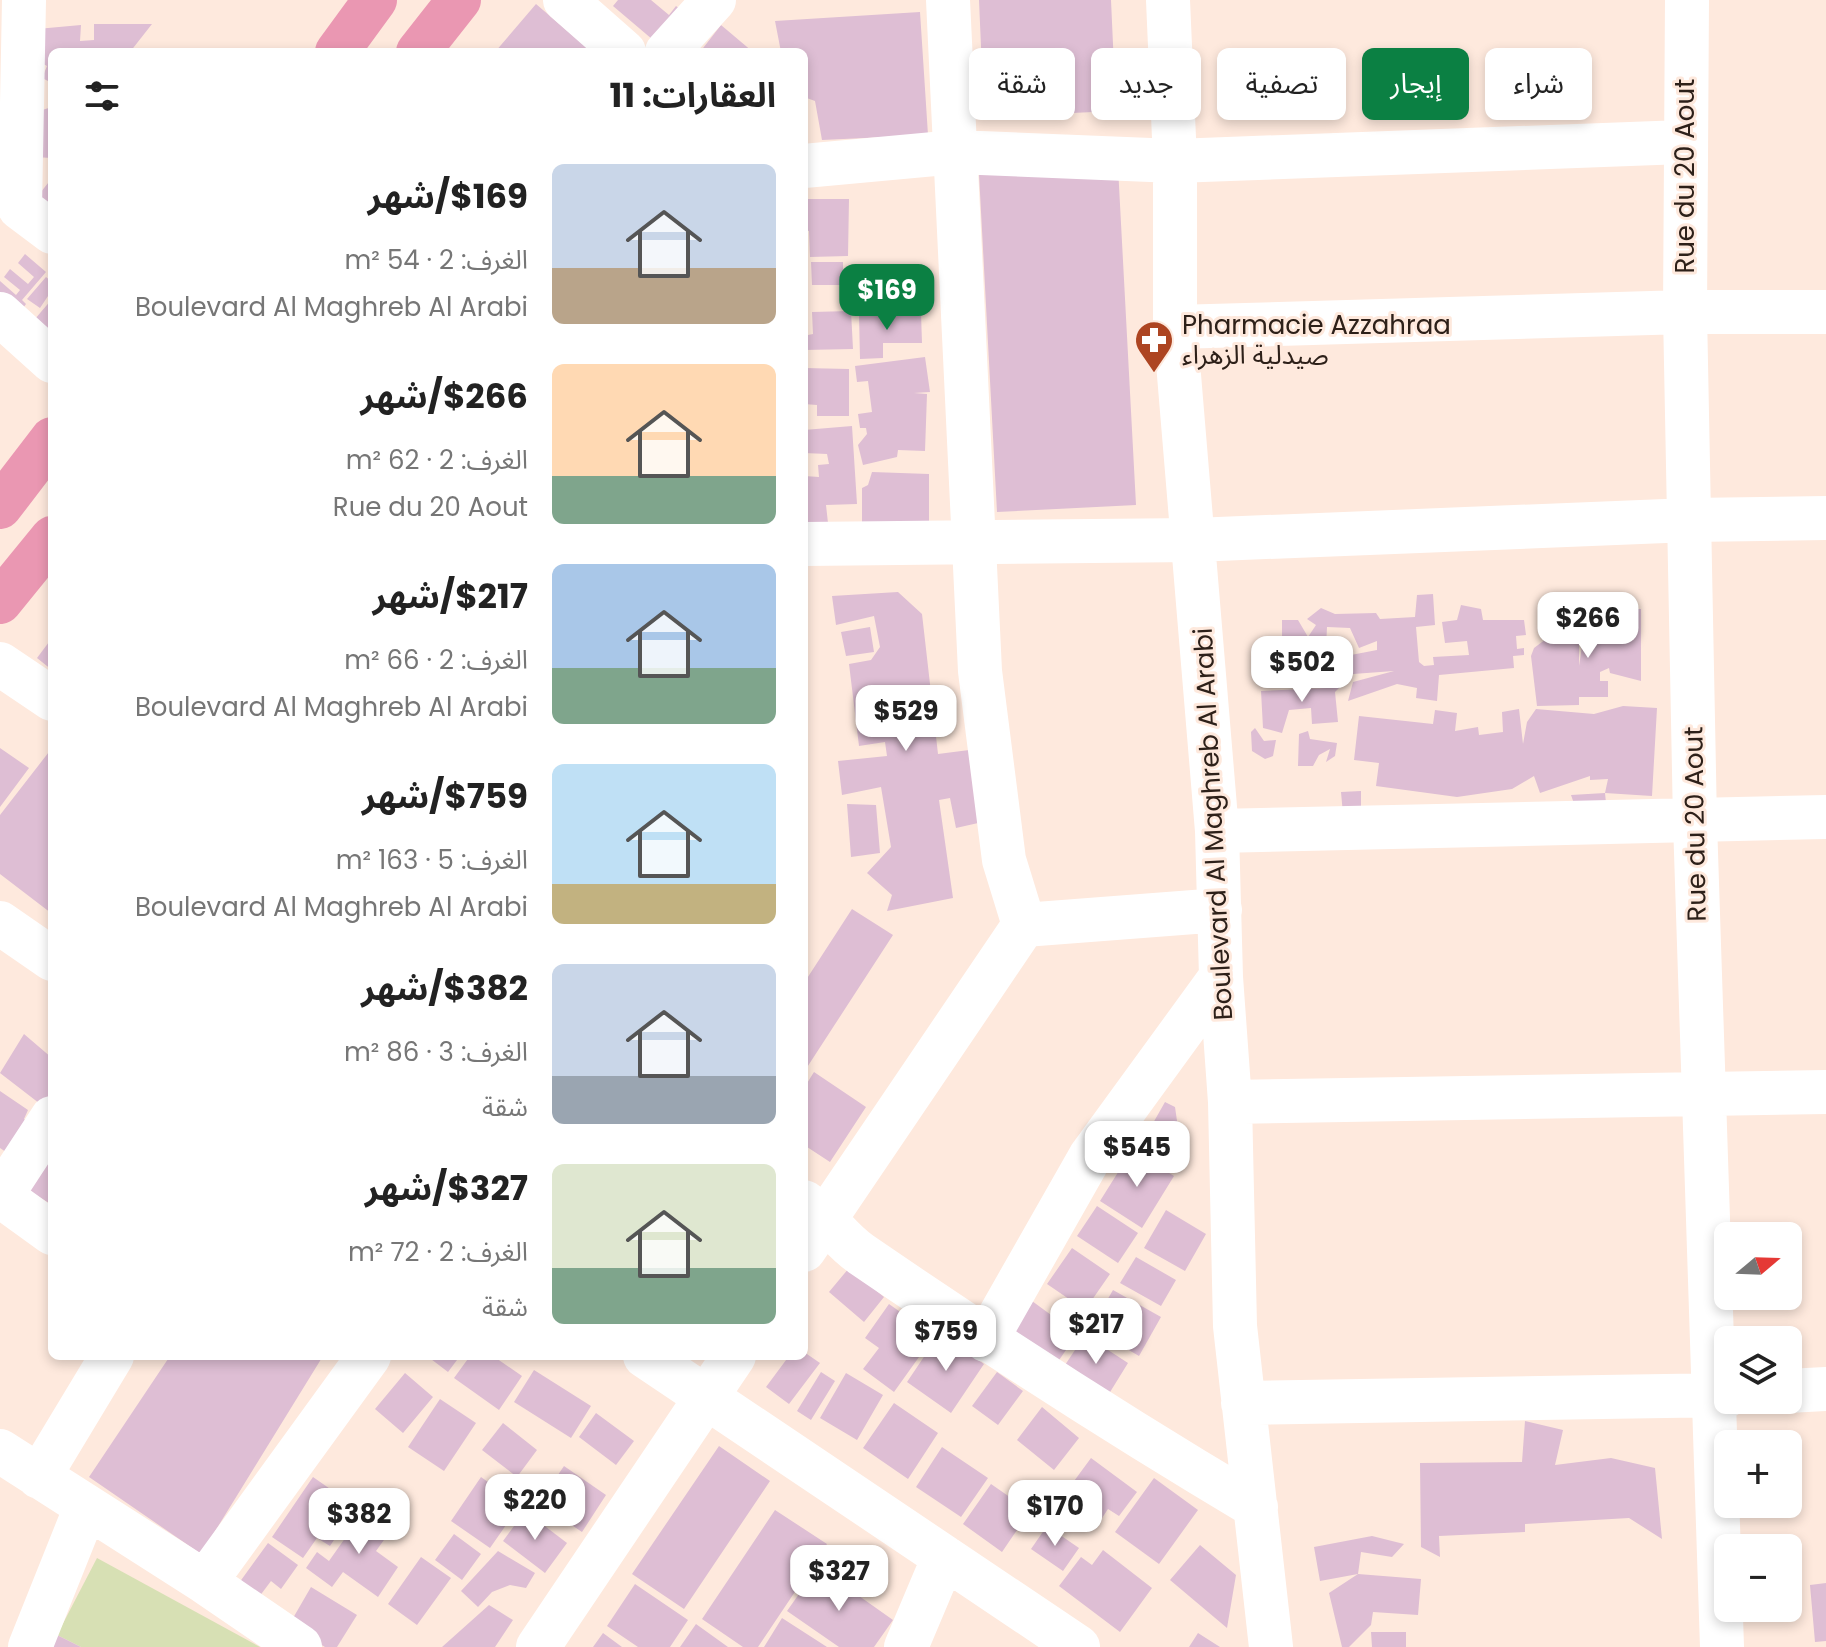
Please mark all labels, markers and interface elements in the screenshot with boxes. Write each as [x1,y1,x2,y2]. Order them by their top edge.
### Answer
chip: شقة [969,48,1075,120]
chip: جديد [1091,48,1201,120]
chip: تصفية [1217,48,1346,120]
chip: إيجار [1362,48,1469,120]
chip: شراء [1485,48,1592,120]
text: العقارات: 11 [609,71,776,119]
icon: filters [80,74,124,118]
street label: Rue du 20 Aout [1667,78,1703,274]
text: $169/شهر [368,172,528,220]
icon: home [616,196,712,292]
text: الغرف: 2 · 54 m² [345,242,528,278]
pin: $169 [840,264,934,332]
text: $169 [857,272,917,308]
text: Boulevard Al Maghreb Al Arabi [135,289,528,325]
place label: Pharmacie Azzahraa صيدلية الزهراء [1182,307,1451,373]
pharmacy icon: Pharmacie Azzahraa صيدلية الزهراء [1133,319,1175,374]
text: $266/شهر [360,372,528,420]
icon: home [616,396,712,492]
text: الغرف: 2 · 62 m² [346,442,528,478]
text: Rue du 20 Aout [333,489,528,525]
text: $217/شهر [373,572,528,620]
pin: $266 [1541,592,1635,660]
icon: home [616,596,712,692]
text: $266 [1555,600,1621,636]
street label: Boulevard Al Maghreb Al Arabi [1185,627,1241,1021]
pin: $502 [1255,636,1349,704]
text: الغرف: 2 · 66 m² [344,642,528,678]
text: $502 [1269,644,1335,680]
pin: $529 [859,685,953,753]
text: Boulevard Al Maghreb Al Arabi [135,689,528,725]
text: $529 [874,693,938,729]
street label: Rue du 20 Aout [1675,726,1715,922]
text: $759/شهر [362,772,528,820]
icon: home [616,796,712,892]
text: الغرف: 5 · 163 m² [336,842,528,878]
text: Boulevard Al Maghreb Al Arabi [135,889,528,925]
text: $382/شهر [361,964,528,1012]
icon: home [616,996,712,1092]
text: الغرف: 3 · 86 m² [344,1034,528,1070]
text: شقة [482,1089,528,1125]
pin: $545 [1090,1121,1184,1189]
text: $545 [1103,1129,1171,1165]
text: $327/شهر [365,1164,528,1212]
icon: home [616,1196,712,1292]
north arrow [1714,1222,1802,1310]
map controls [1714,1222,1802,1622]
text: الغرف: 2 · 72 m² [348,1234,528,1270]
text: شقة [482,1289,528,1325]
pin: $217 [1049,1298,1143,1366]
pin: $759 [899,1305,993,1373]
text: $217 [1068,1306,1124,1342]
text: $759 [914,1313,978,1349]
button: layers [1714,1326,1802,1414]
button: + [1714,1430,1802,1518]
pin: $220 [488,1474,582,1542]
pin: $170 [1008,1480,1102,1548]
text: $220 [503,1482,567,1518]
pin: $382 [312,1488,406,1556]
text: $170 [1026,1488,1084,1524]
text: $382 [327,1496,391,1532]
button: − [1714,1534,1802,1622]
pin: $327 [792,1545,886,1613]
text: $327 [808,1553,870,1589]

